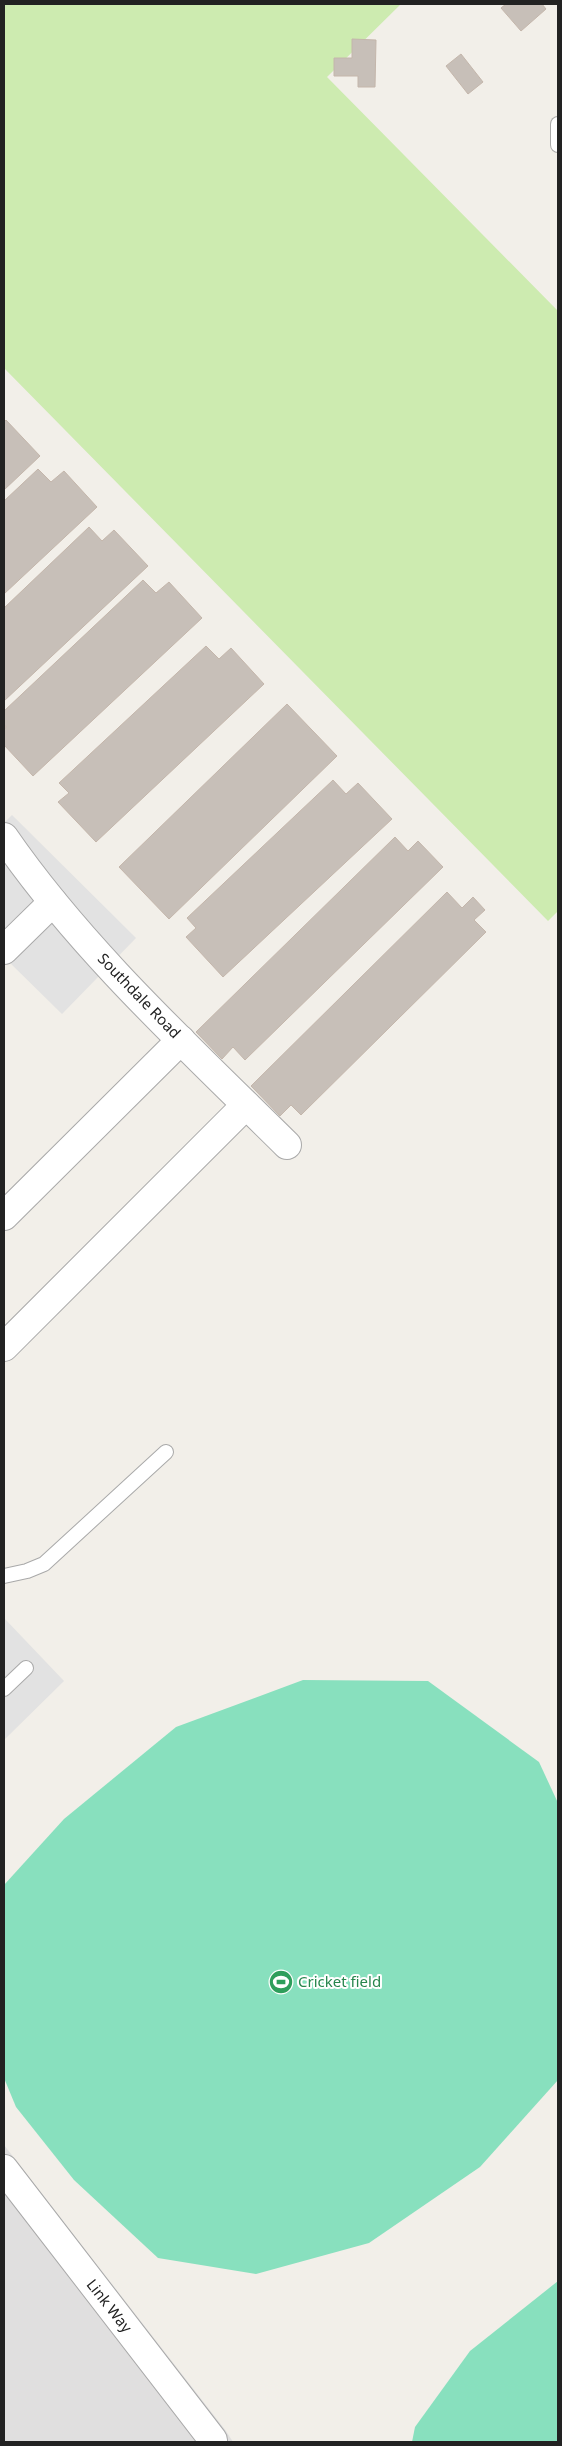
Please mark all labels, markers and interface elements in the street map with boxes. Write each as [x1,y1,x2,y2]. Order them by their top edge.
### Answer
street label: Southdale Road [94,948,186,1042]
sports icon: Cricket field [268,1969,294,1995]
place label: Cricket field [298,1971,381,1991]
street label: Link Way [83,2275,137,2336]

